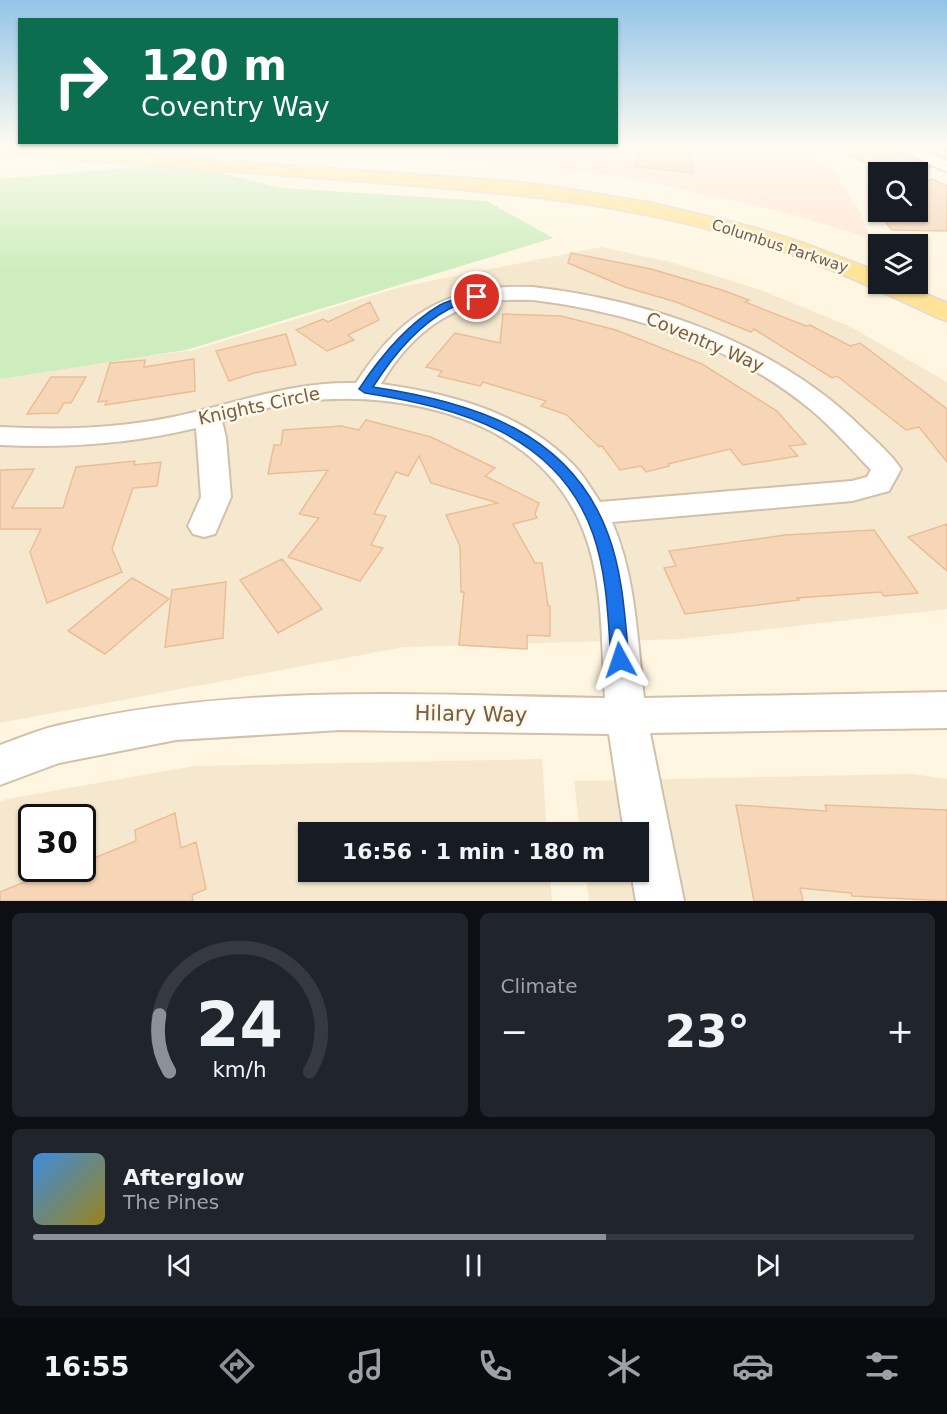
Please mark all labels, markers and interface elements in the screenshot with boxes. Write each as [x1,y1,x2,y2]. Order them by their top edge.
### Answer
text: 120 m [141,41,287,90]
icon: right [42,42,120,120]
text: Coventry Way [141,91,330,122]
map controls [868,162,928,294]
button: search [868,162,928,222]
street label: Columbus Parkway [710,215,851,277]
button: layers [868,234,928,294]
pin [451,271,502,322]
icon: arrive [460,280,493,313]
street label: Coventry Way [643,307,768,376]
street label: Knights Circle [196,382,322,429]
position arrow [588,628,652,692]
street label: Hilary Way [414,701,528,727]
speed limit sign: 30 [18,804,96,882]
text: 16:56 · 1 min · 180 m [342,839,605,864]
text: Climate [501,974,577,998]
text: 24 [196,988,283,1061]
text: 23° [665,1005,750,1058]
text: − [501,1012,528,1051]
text: + [886,1012,914,1051]
text: km/h [213,1057,267,1082]
text: Afterglow [123,1165,245,1190]
text: The Pines [123,1190,219,1214]
icon: previous [163,1249,196,1282]
icon: pause [457,1249,490,1282]
icon: next [751,1249,784,1282]
icon: directions [216,1345,258,1387]
icon: music [345,1345,387,1387]
icon: phone [474,1345,516,1387]
icon: climate [603,1345,645,1387]
icon: car [732,1345,774,1387]
icon: filters [861,1345,903,1387]
text: 16:55 [44,1351,129,1382]

